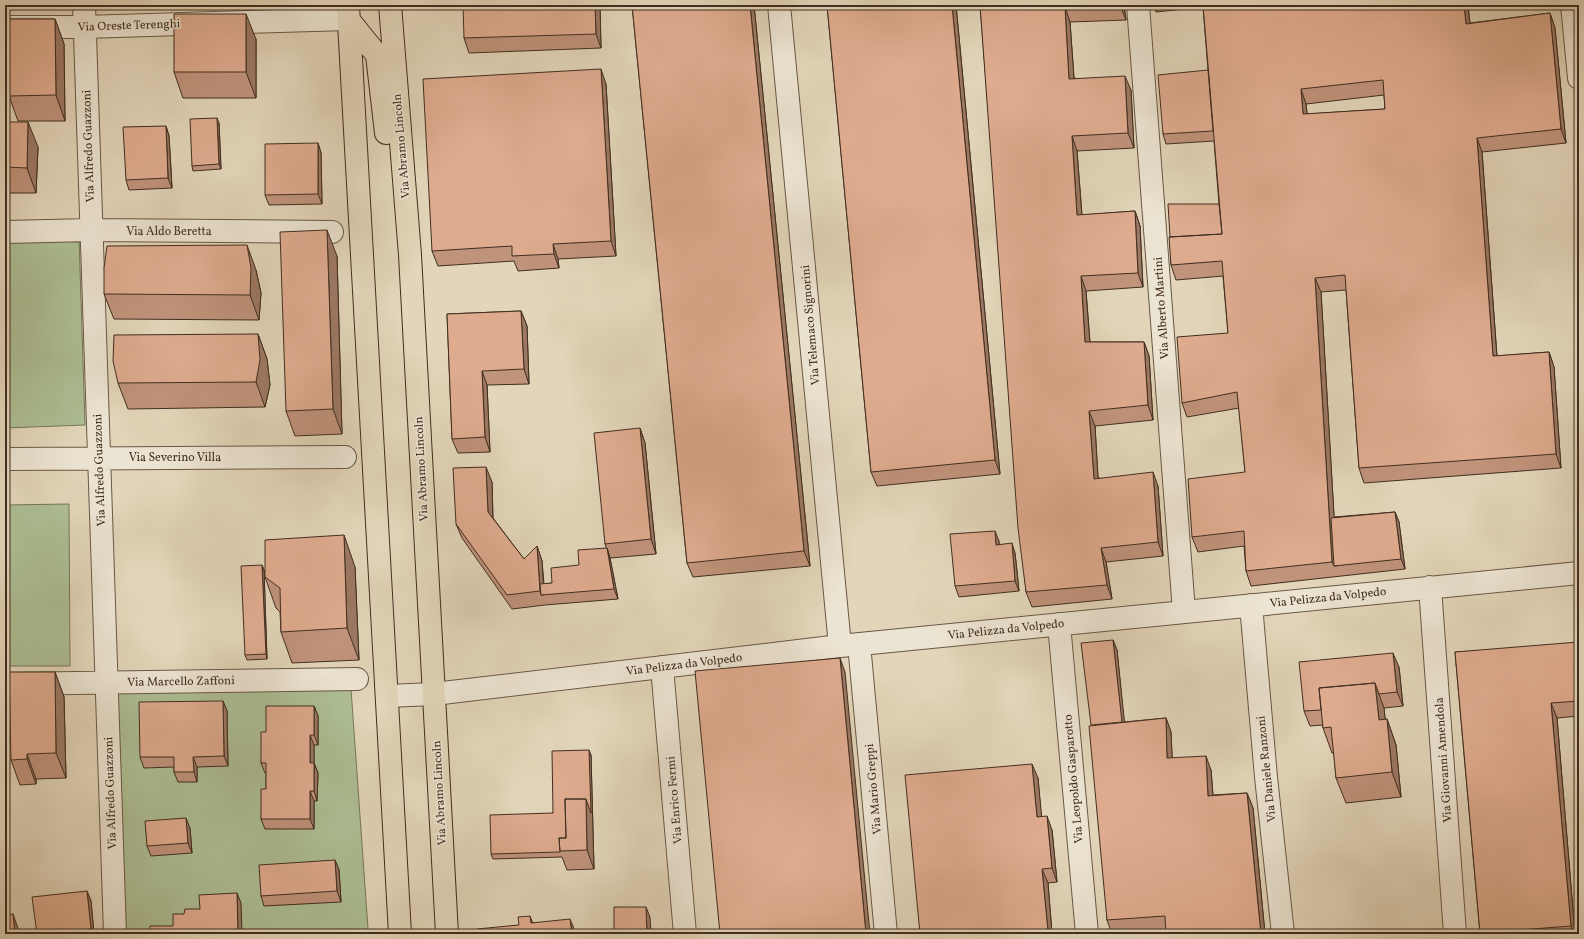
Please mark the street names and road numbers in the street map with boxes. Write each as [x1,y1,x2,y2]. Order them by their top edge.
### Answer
street label: Via Oreste Terenghi [77,16,181,36]
street label: Via Alfredo Guazzoni [79,89,99,203]
street label: Via Abramo Lincoln [389,93,415,199]
street label: Via Aldo Beretta [126,224,212,240]
street label: Via Alberto Martini [1150,256,1174,360]
street label: Via Telemaco Signorini [798,264,824,386]
street label: Via Alfredo Guazzoni [90,413,110,527]
street label: Via Abramo Lincoln [411,416,433,522]
street label: Via Severino Villa [129,450,221,466]
street label: Via Pelizza da Volpedo [1269,584,1387,612]
street label: Via Pelizza da Volpedo [947,616,1065,644]
street label: Via Pelizza da Volpedo [625,650,743,680]
street label: Via Marcello Zaffoni [127,673,235,691]
street label: Via Giovanni Amendola [1432,697,1456,823]
street label: Via Leopoldo Gasparotto [1060,714,1088,844]
street label: Via Daniele Ranzoni [1253,714,1281,823]
street label: Via Alfredo Guazzoni [101,736,121,850]
street label: Via Abramo Lincoln [429,740,451,846]
street label: Via Mario Greppi [862,742,886,835]
street label: Via Enrico Fermi [663,755,687,844]

